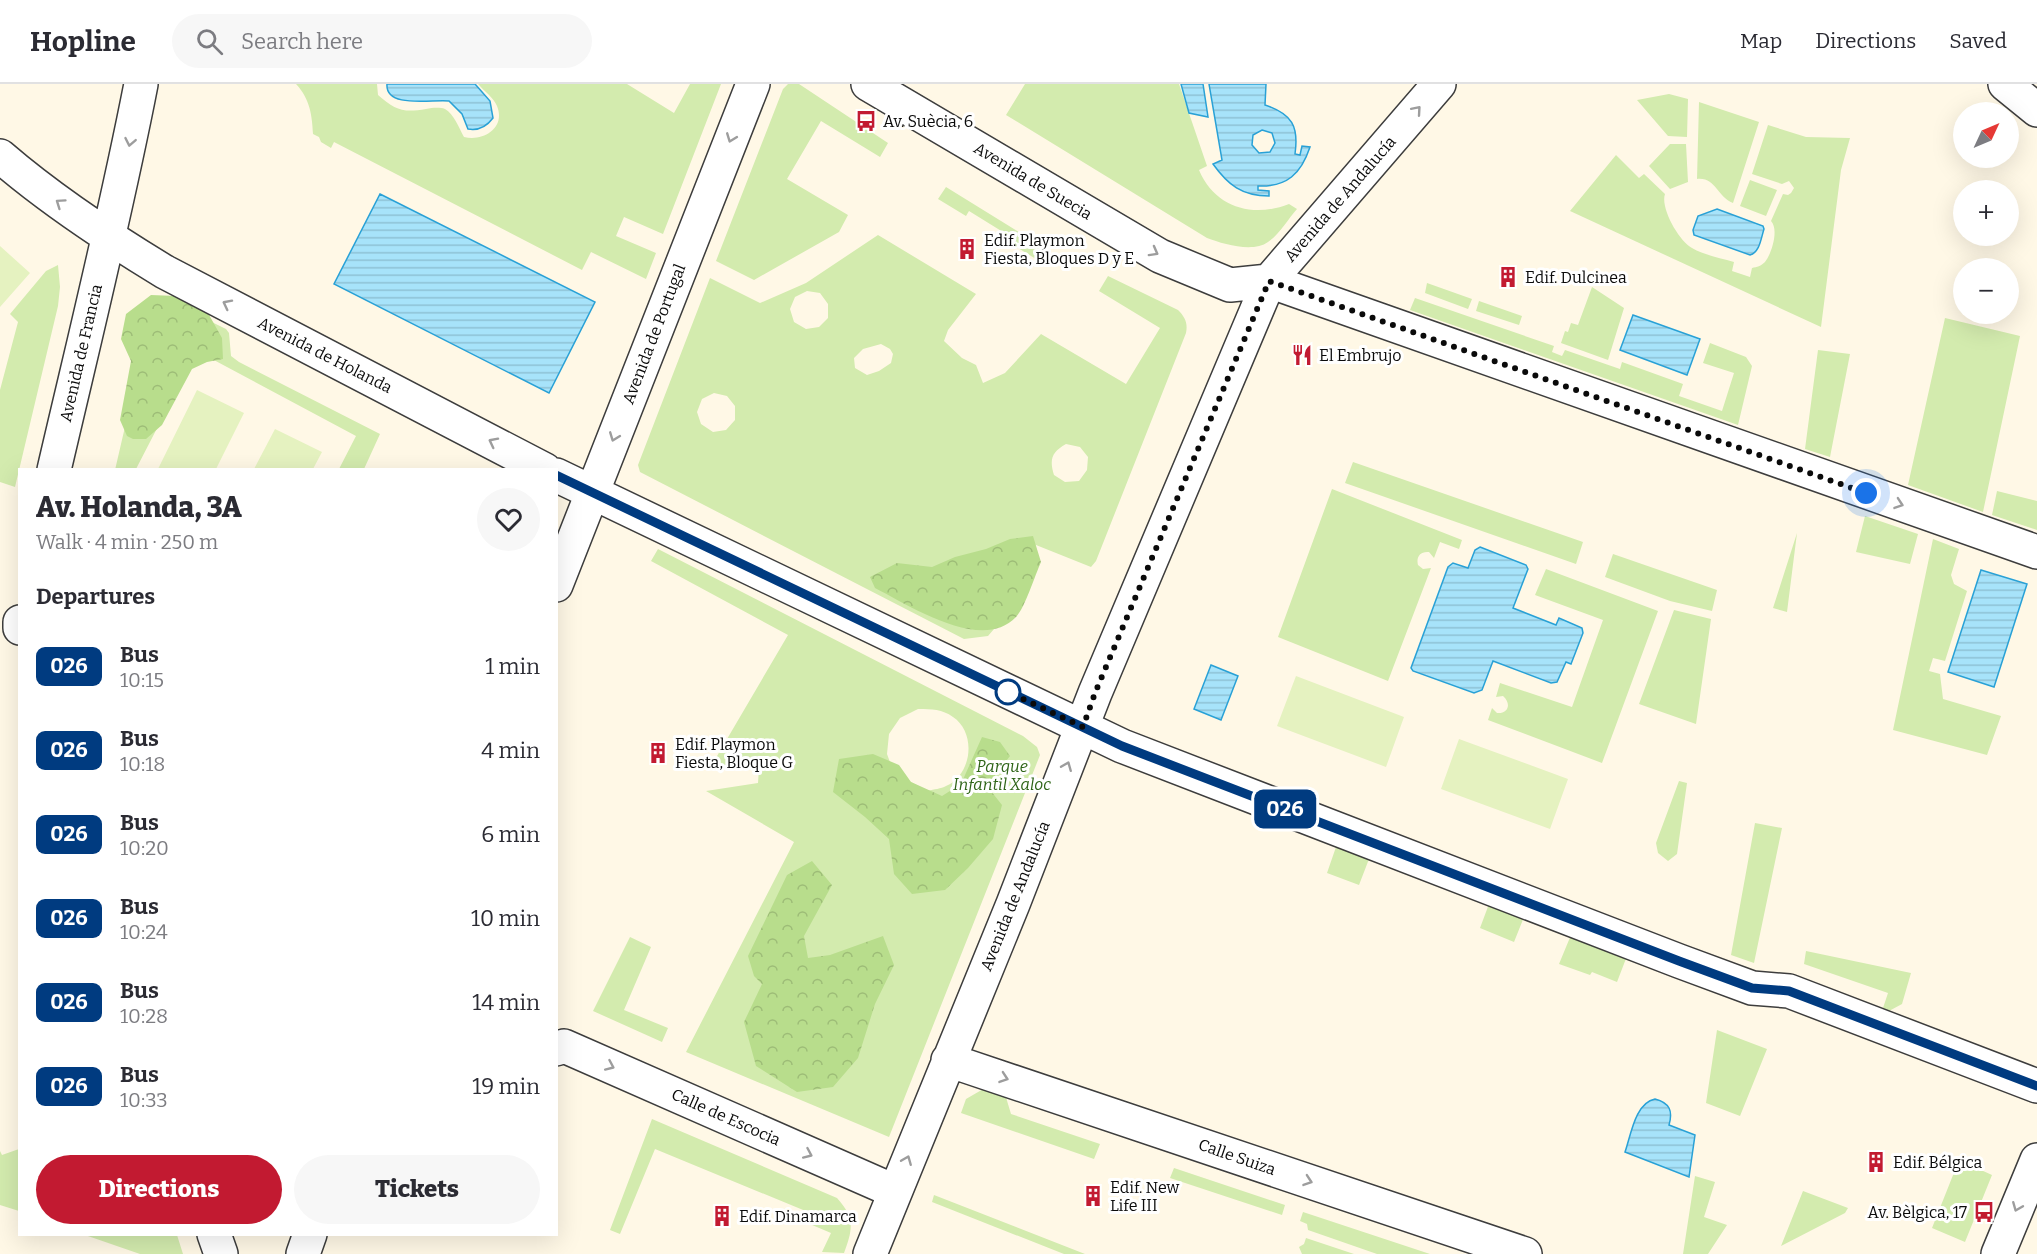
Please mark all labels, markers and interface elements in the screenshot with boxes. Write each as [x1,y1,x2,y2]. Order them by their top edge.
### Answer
search box [172,14,592,68]
text: Hopline [30,25,136,58]
icon: search [193,25,226,58]
text: Search here [241,28,363,55]
text: Map [1740,28,1782,54]
text: Directions [1815,28,1916,54]
text: Saved [1949,28,2007,54]
north arrow [1953,102,2019,168]
map controls [1953,102,2019,324]
one-way arrow [1410,106,1421,117]
bus stop icon: Av. Suècia, 6 [854,109,878,133]
place label: Av. Suècia, 6 [883,112,973,131]
one-way arrow [726,132,738,143]
street label: Avenida de Andalucía [1280,132,1400,266]
one-way arrow [124,136,137,146]
street label: Avenida de Suecia [971,138,1096,224]
button: + [1953,180,2019,246]
one-way arrow [55,199,66,210]
place label: Edif. Playmon Fiesta, Bloques D y E [984,231,1134,268]
building icon: Edif. Playmon Fiesta, Bloques D y E [955,237,979,261]
one-way arrow [1148,245,1158,256]
button: − [1953,258,2019,324]
street label: Avenida de Portugal [619,261,690,407]
building icon: Edif. Dulcinea [1496,265,1520,289]
place label: Edif. Dulcinea [1525,268,1627,287]
street label: Avenida de Francia [56,282,106,424]
one-way arrow [223,300,234,311]
street label: Avenida de Holanda [255,313,395,397]
restaurant icon: El Embrujo [1290,343,1314,367]
place label: El Embrujo [1319,346,1402,365]
one-way arrow [608,431,621,442]
one-way arrow [489,438,500,450]
your location [1851,478,1881,508]
button: heart [477,488,540,551]
text: Av. Holanda, 3A [36,491,242,524]
one-way arrow [1893,496,1904,509]
text: Walk · 4 min · 250 m [36,530,218,554]
text: Departures [36,583,155,610]
text: Bus [120,641,159,668]
text: 026 [50,653,88,679]
text: 1 min [485,653,540,680]
text: 10:15 [120,668,164,692]
unlabelled marker [995,679,1021,705]
text: Bus [120,725,159,752]
place label: Edif. Playmon Fiesta, Bloque G [675,735,793,772]
text: 026 [50,737,88,763]
text: 4 min [481,737,540,764]
building icon: Edif. Playmon Fiesta, Bloque G [646,741,670,765]
text: 10:18 [120,752,165,776]
park label: Parque Infantil Xaloc [953,757,1051,794]
one-way arrow [1060,761,1072,772]
line badge: 026 [1250,790,1320,828]
text: 026 [1266,796,1304,822]
text: Bus [120,809,159,836]
street label: Avenida de Andalucía [976,818,1054,974]
text: 026 [50,821,88,847]
text: 6 min [481,821,540,848]
text: 10:20 [120,836,169,860]
text: Bus [120,893,159,920]
text: 026 [50,905,88,931]
text: 10 min [471,905,540,932]
text: 10:24 [120,920,168,944]
text: Bus [120,977,159,1004]
text: 026 [50,989,88,1015]
text: 14 min [472,989,540,1016]
text: 10:28 [120,1004,168,1028]
one-way arrow [604,1059,615,1071]
text: Bus [120,1061,159,1088]
one-way arrow [998,1071,1009,1084]
text: 026 [50,1073,88,1099]
text: 19 min [472,1073,540,1100]
street label: Calle de Escocia [669,1085,784,1150]
text: 10:33 [120,1088,168,1112]
street label: Calle Suiza [1196,1135,1278,1179]
one-way arrow [802,1146,813,1158]
building icon: Edif. Bélgica [1864,1150,1888,1174]
place label: Edif. Bélgica [1893,1153,1983,1172]
button: Directions [36,1155,282,1224]
button: Tickets [294,1155,540,1224]
one-way arrow [900,1156,912,1167]
one-way arrow [1302,1174,1313,1186]
place label: Edif. New Life III [1110,1178,1179,1215]
building icon: Edif. New Life III [1081,1184,1105,1208]
bus stop icon: Av. Bèlgica, 17 [1972,1200,1996,1224]
one-way arrow [2012,1201,2024,1212]
place label: Av. Bèlgica, 17 [1868,1203,1967,1222]
building icon: Edif. Dinamarca [710,1204,734,1228]
place label: Edif. Dinamarca [739,1207,857,1226]

